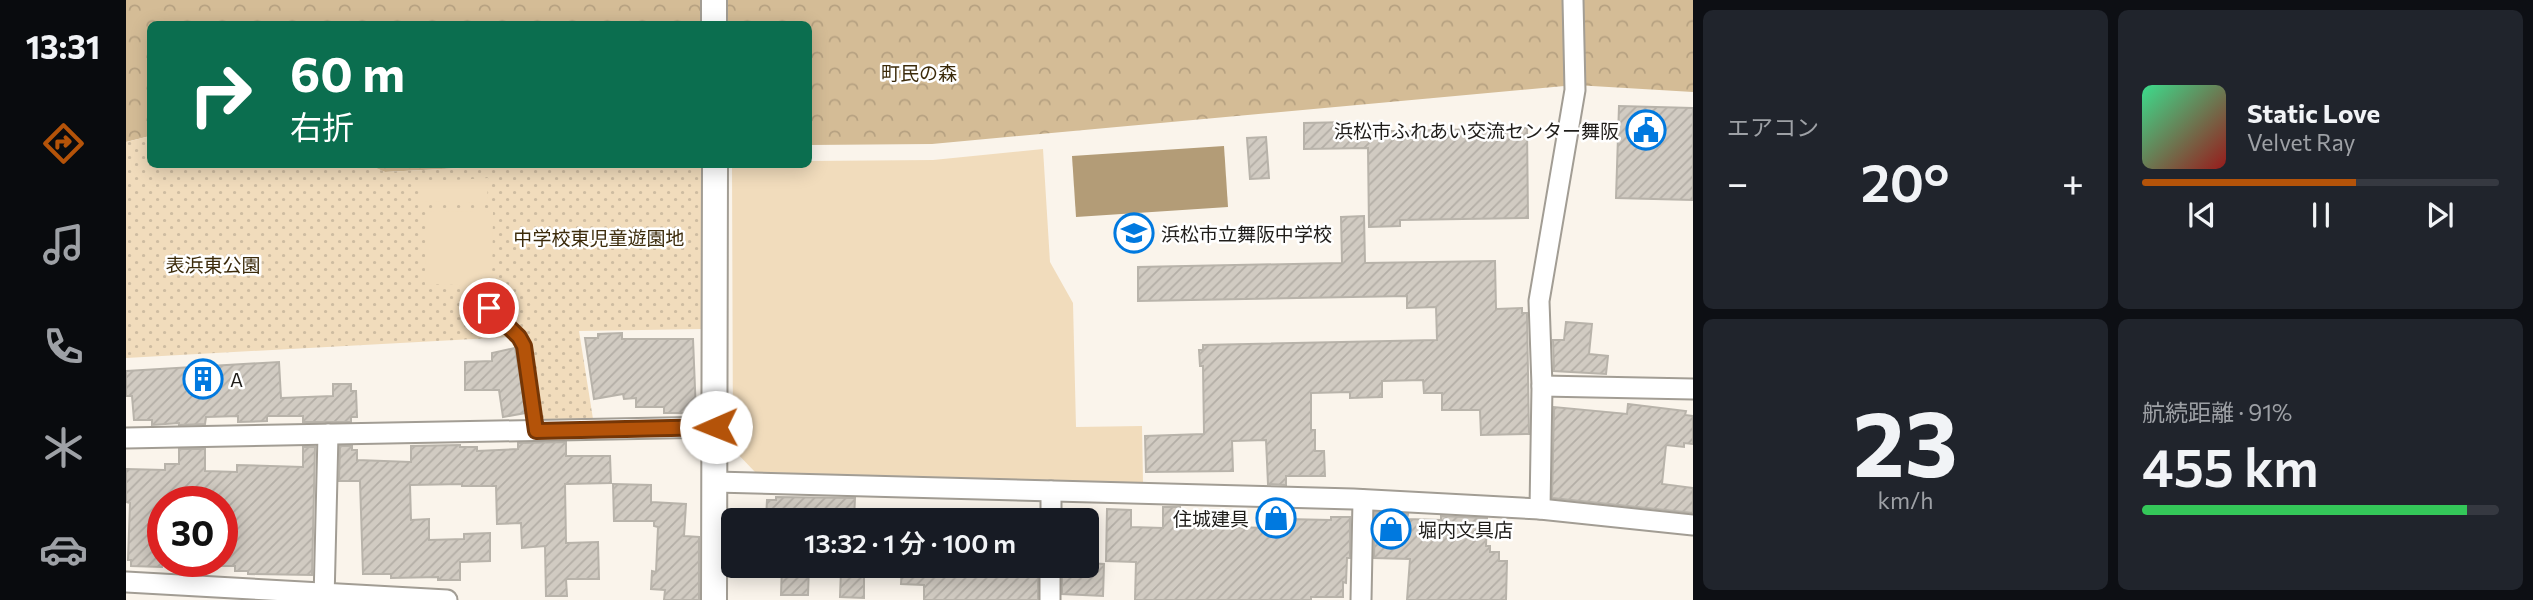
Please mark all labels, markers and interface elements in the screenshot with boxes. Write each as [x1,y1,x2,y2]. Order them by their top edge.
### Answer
text: 13:31 [26,26,100,66]
text: 60 m [290,42,405,102]
icon: right [175,49,266,140]
park label: 町民の森 [881,61,957,84]
text: Static Love [2247,97,2380,128]
text: 右折 [290,106,354,146]
public building icon: 浜松市ふれあい交流センター舞阪 [1625,109,1667,151]
text: エアコン [1727,113,1819,141]
icon: directions [39,119,88,168]
place label: 浜松市ふれあい交流センター舞阪 [1334,119,1619,142]
text: Velvet Ray [2247,128,2355,156]
text: 20° [1861,149,1950,213]
text: − [1727,158,1749,205]
text: + [2062,158,2084,205]
icon: previous [2183,196,2221,234]
icon: pause [2302,196,2340,234]
icon: next [2421,196,2459,234]
school or university icon: 浜松市立舞阪中学校 [1113,212,1155,254]
icon: music [39,220,88,269]
place label: 浜松市立舞阪中学校 [1161,222,1332,245]
park label: 中学校東児童遊園地 [513,226,685,249]
park label: 表浜東公園 [165,253,261,276]
pin [459,278,519,338]
icon: arrive [470,289,508,327]
icon: phone [39,322,88,371]
building icon: A [182,358,224,400]
place label: A [230,368,243,391]
text: 23 [1853,384,1958,496]
position arrow [679,390,753,464]
text: 航続距離 · 91% [2142,398,2292,426]
icon: climate [39,423,88,472]
text: 455 km [2142,434,2319,498]
speed limit sign: 30 [147,486,238,577]
text: km/h [1878,486,1933,514]
shop icon: 住城建具 [1255,497,1297,539]
place label: 住城建具 [1173,507,1249,530]
shop icon: 堀内文具店 [1370,508,1412,550]
place label: 堀内文具店 [1418,518,1513,541]
icon: car [39,525,88,574]
text: 13:32 · 1 分 · 100 m [804,527,1016,558]

